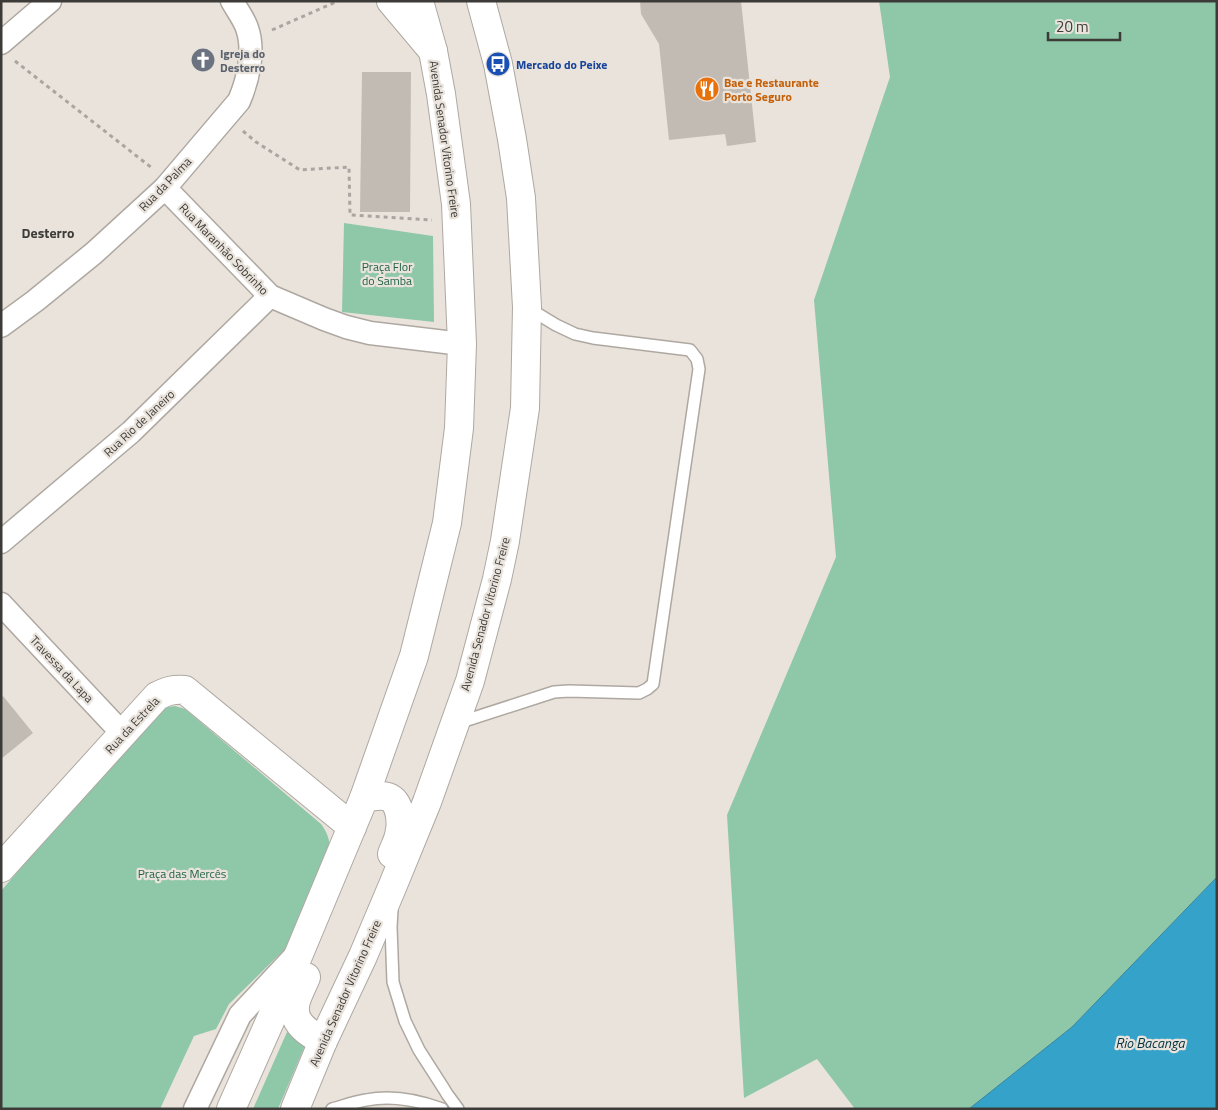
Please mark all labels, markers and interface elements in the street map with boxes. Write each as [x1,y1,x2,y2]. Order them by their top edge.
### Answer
scale bar [1048,10,1120,42]
text: 20 m [1056,15,1089,38]
place label: Igreja do Desterro [220,44,265,77]
church icon: Igreja do Desterro [190,47,216,73]
bus stop icon: Mercado do Peixe [485,51,511,77]
place label: Mercado do Peixe [516,55,608,74]
street label: Avenida Senador Vitorino Freire [425,59,465,219]
place label: Bae e Restaurante Porto Seguro [724,73,819,106]
restaurant icon: Bae e Restaurante Porto Seguro [694,76,720,102]
street label: Rua da Palma [134,152,196,216]
street label: Rua Maranhão Sobrinho [175,199,273,299]
district label: Desterro [22,222,74,243]
park label: Praça Flor do Samba [362,257,412,290]
street label: Rua Rio de Janeiro [99,385,179,461]
street label: Avenida Senador Vitorino Freire [455,535,515,693]
street label: Travessa da Lapa [26,631,98,707]
street label: Rua da Estrela [100,692,164,758]
park label: Praça das Mercês [138,864,227,883]
street label: Avenida Senador Vitorino Freire [304,917,386,1069]
water label: Rio Bacanga [1116,1032,1185,1053]

